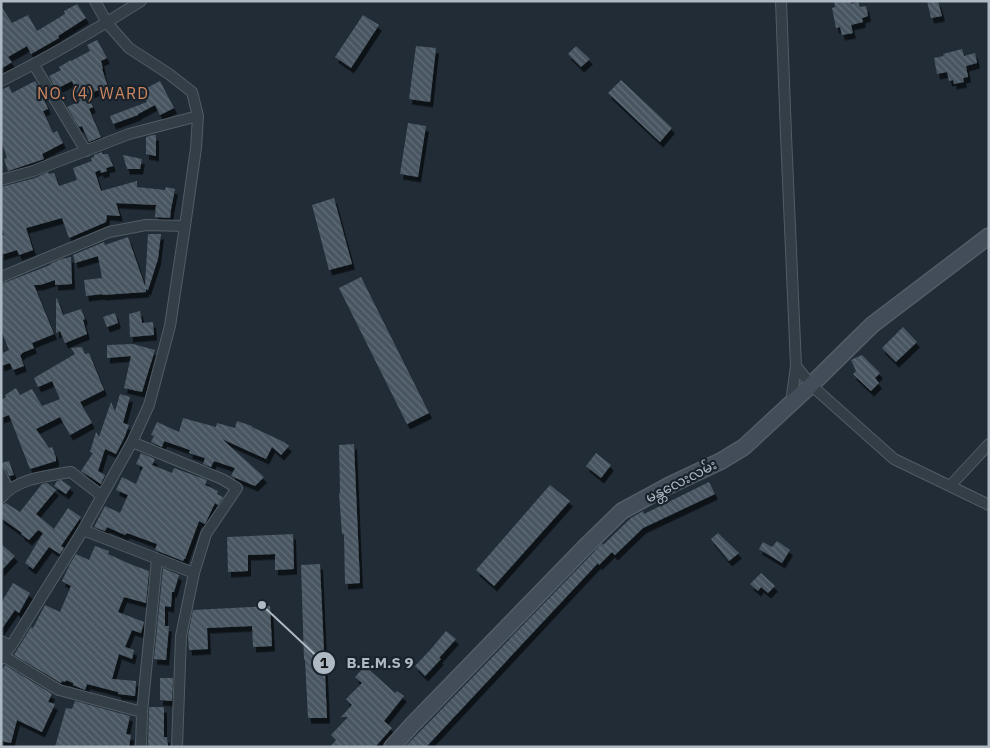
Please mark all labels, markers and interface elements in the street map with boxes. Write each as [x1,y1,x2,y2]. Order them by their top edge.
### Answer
district label: NO. (4) WARD [37,83,149,103]
street label: မန္တလေးလမ်း [642,454,721,509]
callout: B.E.M.S 9 [312,648,424,678]
text: 1 [319,653,329,672]
text: B.E.M.S 9 [346,653,414,672]

